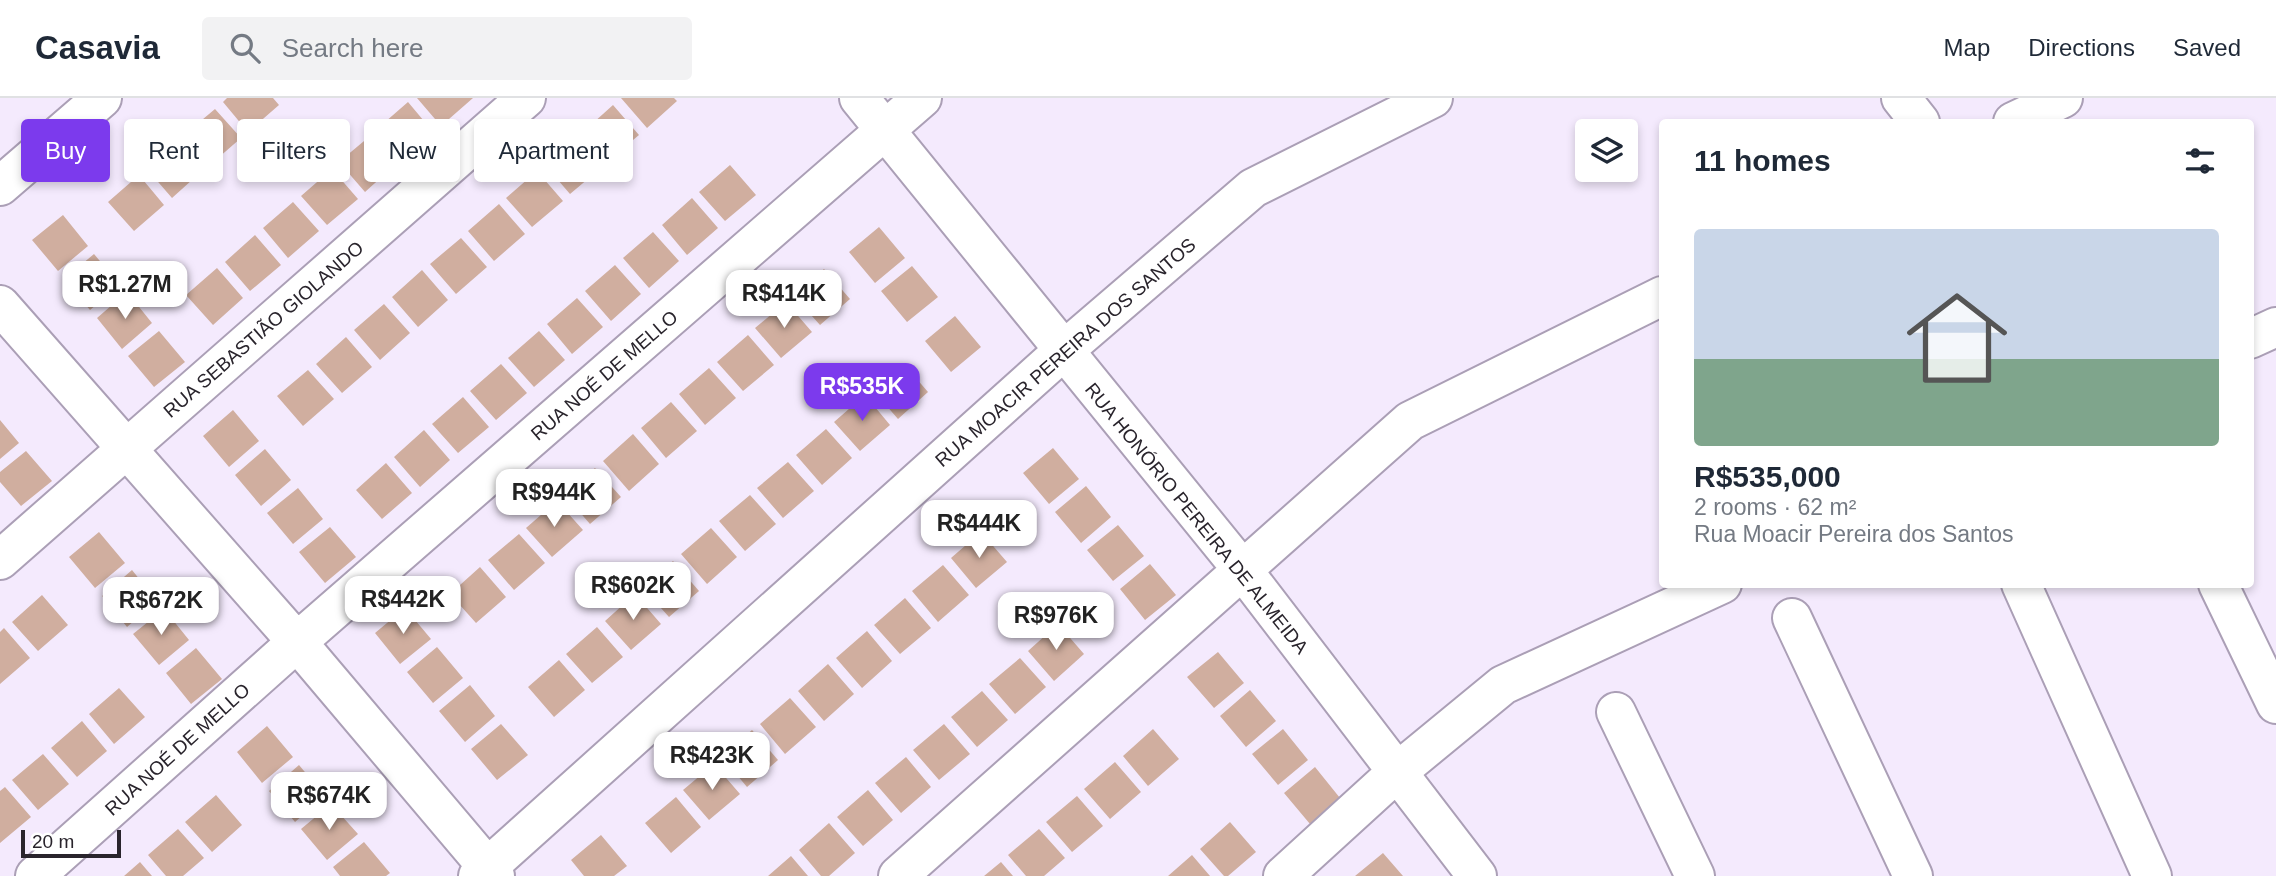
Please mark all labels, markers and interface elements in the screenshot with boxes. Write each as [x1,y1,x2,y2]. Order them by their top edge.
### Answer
search box [202,17,692,80]
text: Casavia [35,29,160,66]
icon: search [226,29,264,67]
text: Search here [282,33,423,63]
text: Map [1944,34,1990,61]
text: Directions [2028,34,2135,61]
text: Saved [2173,34,2241,61]
chip: Buy [21,119,110,182]
chip: Rent [124,119,223,182]
chip: Filters [237,119,350,182]
chip: New [364,119,460,182]
chip: Apartment [474,119,633,182]
map controls [1575,119,1638,182]
button: layers [1575,119,1638,182]
icon: filters [2181,142,2219,180]
text: 11 homes [1694,144,1831,177]
street label: RUA MOACIR PEREIRA DOS SANTOS [931,234,1200,471]
street label: RUA SEBASTIÃO GIOLANDO [159,237,367,422]
pin: R$1.27M [60,262,190,321]
text: R$1.27M [78,271,172,297]
pin: R$414K [727,271,841,330]
icon: home [1894,275,2020,401]
text: R$414K [742,280,826,306]
street label: RUA NOÉ DE MELLO [527,306,682,445]
pin: R$535K [805,364,919,423]
text: R$535K [820,373,904,399]
street label: RUA HONÓRIO PEREIRA DE ALMEIDA [1081,379,1313,658]
text: R$535,000 [1694,460,1841,493]
pin: R$944K [497,470,611,529]
text: R$944K [512,479,596,505]
text: 2 rooms · 62 m² [1694,494,1856,520]
pin: R$444K [922,500,1036,560]
text: R$444K [937,510,1021,536]
text: Rua Moacir Pereira dos Santos [1694,521,2014,547]
pin: R$602K [576,562,690,622]
text: R$602K [591,572,675,598]
pin: R$442K [346,576,460,636]
pin: R$672K [104,578,218,637]
text: R$442K [361,586,445,612]
text: R$672K [119,587,203,613]
pin: R$976K [999,592,1113,652]
text: R$976K [1014,602,1098,628]
street label: RUA NOÉ DE MELLO [101,679,254,820]
pin: R$423K [655,732,769,792]
text: R$423K [670,742,754,768]
pin: R$674K [272,772,386,832]
text: R$674K [287,782,371,808]
scale bar [21,827,121,859]
text: 20 m [32,831,74,852]

